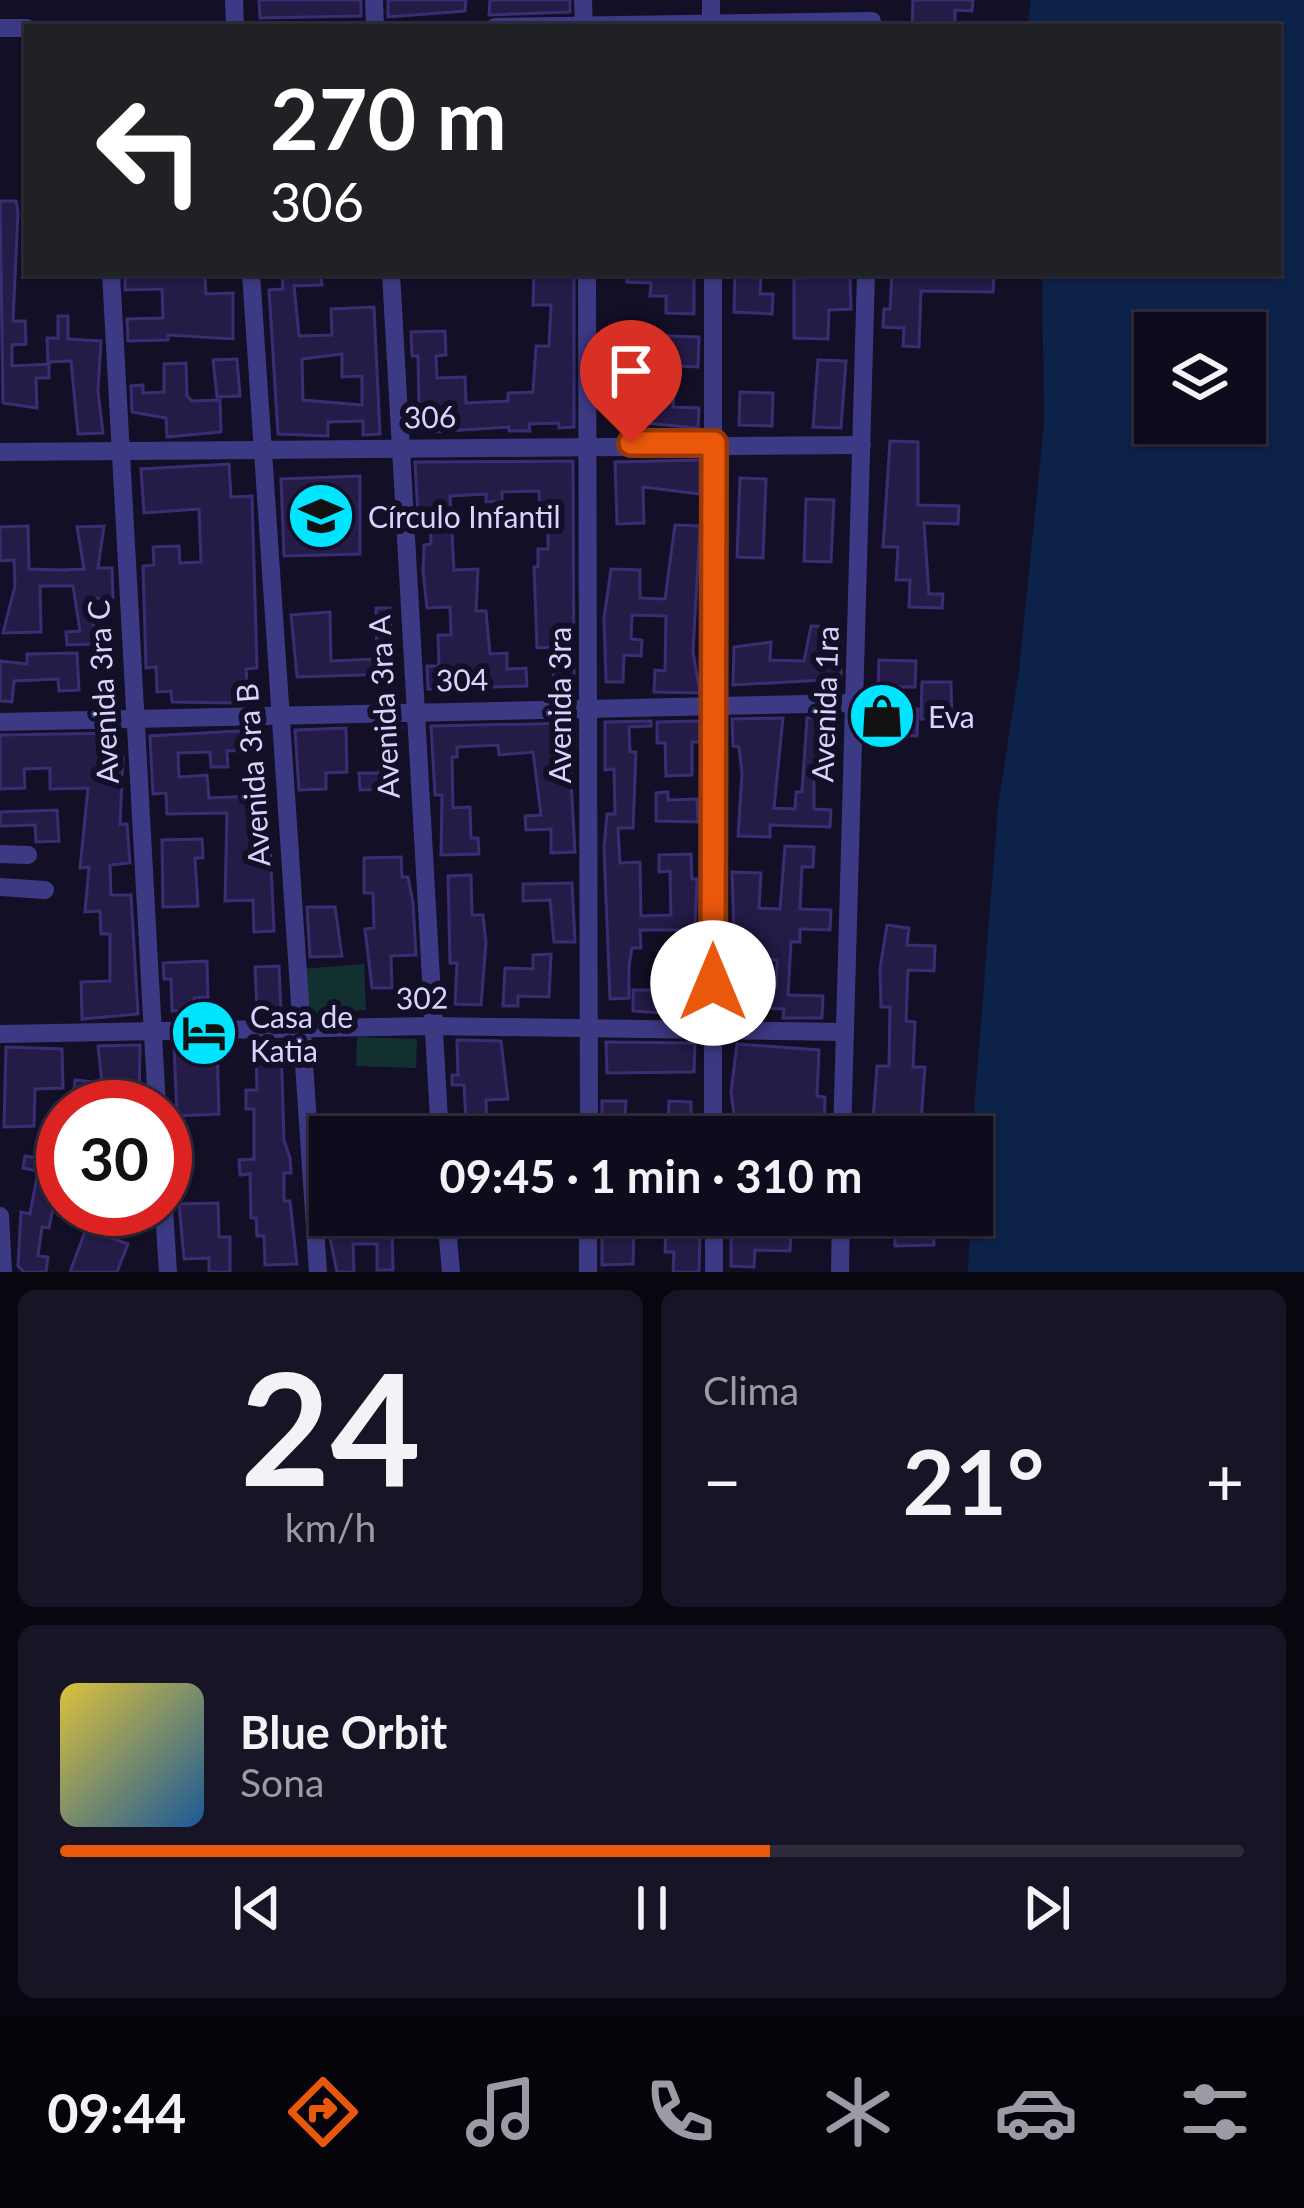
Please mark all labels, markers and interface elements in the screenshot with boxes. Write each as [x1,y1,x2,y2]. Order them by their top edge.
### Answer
text: 270 m [270,67,507,168]
icon: left [72,72,228,228]
text: 306 [270,169,364,234]
map controls [1134,312,1266,444]
button: layers [1134,312,1266,444]
pin [580,320,682,443]
icon: arrive [598,338,664,404]
street label: 306 [404,398,456,434]
school or university icon: Círculo Infantil [286,481,356,551]
place label: Círculo Infantil [368,498,560,534]
street label: Avenida 3ra C [79,599,125,785]
street label: Avenida 3ra A [360,614,406,799]
street label: Avenida 1ra [803,625,845,783]
street label: Avenida 3ra [541,627,577,783]
street label: 304 [436,661,488,697]
shop icon: Eva [847,681,917,751]
street label: Avenida 3ra B [228,682,276,868]
place label: Eva [928,698,975,734]
position arrow [650,920,776,1046]
street label: 302 [396,979,448,1015]
hotel icon: Casa de Katia [169,998,239,1068]
place label: Casa de Katia [250,998,353,1068]
speed limit sign: 30 [36,1080,192,1236]
text: 09:45 · 1 min · 310 m [440,1149,862,1203]
text: 24 [240,1332,421,1519]
text: Clima [703,1367,799,1413]
text: 21° [903,1426,1044,1534]
text: − [703,1441,741,1520]
text: + [1206,1441,1244,1520]
text: km/h [285,1504,376,1550]
text: Blue Orbit [240,1705,447,1759]
text: Sona [240,1759,324,1805]
icon: previous [224,1875,290,1941]
icon: pause [619,1875,685,1941]
icon: next [1014,1875,1080,1941]
icon: directions [281,2070,365,2154]
icon: music [459,2070,543,2154]
icon: phone [638,2070,722,2154]
icon: climate [816,2070,900,2154]
icon: car [994,2070,1078,2154]
icon: filters [1173,2070,1257,2154]
text: 09:44 [47,2080,186,2145]

